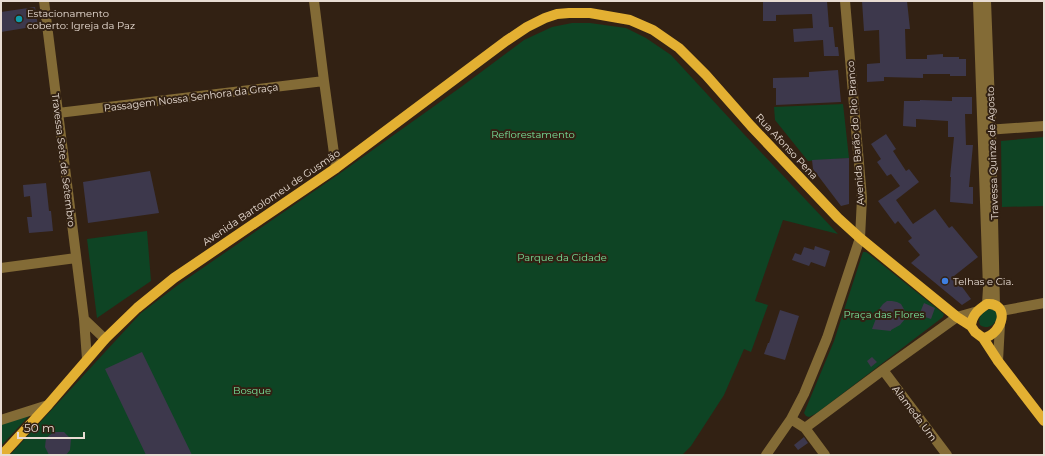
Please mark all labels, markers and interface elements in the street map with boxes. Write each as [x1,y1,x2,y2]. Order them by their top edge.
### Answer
place label: Estacionamento coberto: Igreja da Paz [27,7,135,32]
marker: Estacionamento coberto: Igreja da Paz [14,14,24,24]
street label: Avenida Barão do Rio Branco [844,60,867,206]
street label: Passagem Nossa Senhora da Graça [103,80,279,115]
street label: Travessa Quinze de Agosto [984,86,1001,220]
street label: Travessa Sete de Setembro [49,93,78,228]
street label: Rua Afonso Pena [753,111,821,182]
park label: Reflorestamento [491,128,575,141]
street label: Avenida Bartolomeu de Gusmão [200,146,343,248]
park label: Parque da Cidade [517,251,607,264]
place label: Telhas e Cia. [953,275,1014,288]
marker: Telhas e Cia. [940,276,950,286]
park label: Praça das Flores [844,308,925,321]
street label: Alameda Um [889,383,940,444]
park label: Bosque [233,384,271,397]
scale bar [18,414,84,440]
text: 50 m [24,420,55,435]

